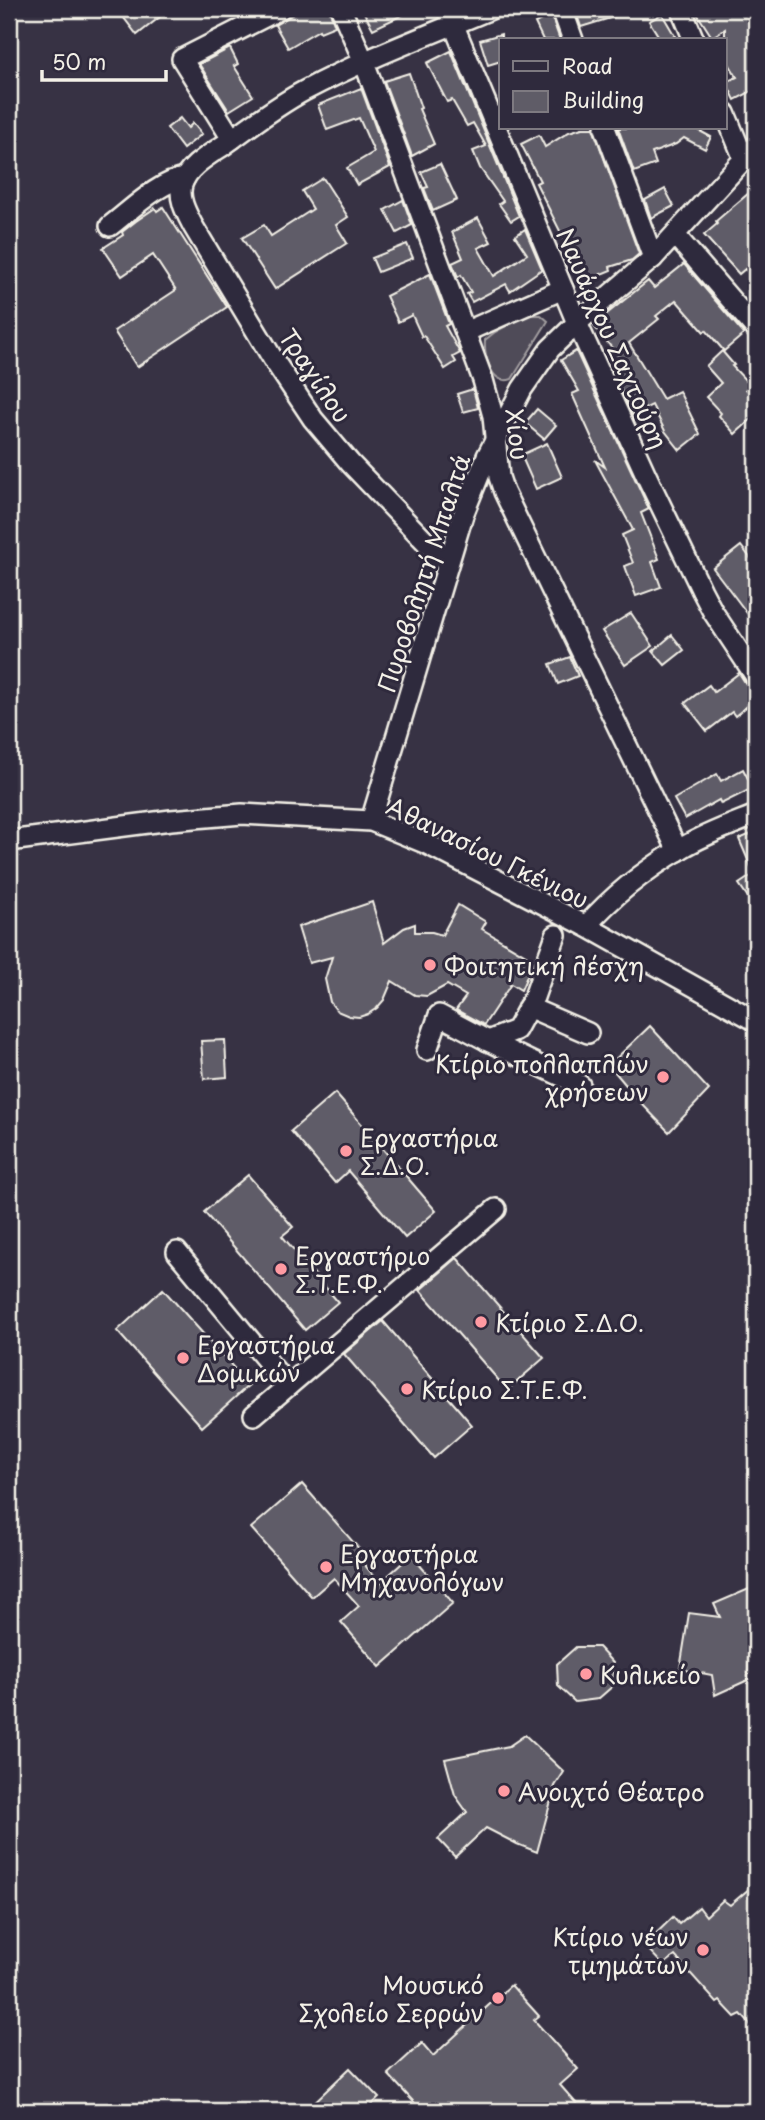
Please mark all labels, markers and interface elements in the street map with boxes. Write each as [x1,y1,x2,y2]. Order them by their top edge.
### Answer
scale bar [42,38,166,82]
legend [499,38,726,130]
text: 50 m [52,45,106,77]
text: Road [562,49,613,81]
text: Building [562,83,644,115]
street label: Ναυάρχου Σαχτούρη [548,222,678,454]
street label: Τραγίλου [271,321,361,429]
street label: Χίου [497,406,539,462]
street label: Πυροβολητή Μπαλτά [367,449,479,697]
street label: Αθανασίου Γκένιου [381,787,595,917]
place label: Φοιτητική λέσχη [444,947,644,983]
marker: Φοιτητική λέσχη [422,957,438,973]
place label: Κτίριο πολλαπλών χρήσεων [435,1045,649,1109]
marker: Κτίριο πολλαπλών χρήσεων [655,1069,671,1085]
place label: Εργαστήρια Σ.Δ.Ο. [360,1119,499,1183]
marker: Εργαστήρια Σ.Δ.Ο. [338,1143,354,1159]
place label: Εργαστήριο Σ.Τ.Ε.Φ. [295,1237,430,1301]
marker: Εργαστήριο Σ.Τ.Ε.Φ. [273,1261,289,1277]
place label: Κτίριο Σ.Δ.Ο. [495,1304,644,1340]
marker: Κτίριο Σ.Δ.Ο. [473,1314,489,1330]
place label: Εργαστήρια Δομικών [197,1326,336,1390]
marker: Εργαστήρια Δομικών [175,1350,191,1366]
place label: Κτίριο Σ.Τ.Ε.Φ. [421,1371,588,1407]
marker: Κτίριο Σ.Τ.Ε.Φ. [399,1381,415,1397]
place label: Εργαστήρια Μηχανολόγων [340,1535,505,1599]
marker: Εργαστήρια Μηχανολόγων [318,1559,334,1575]
place label: Κυλικείο [600,1656,701,1692]
marker: Κυλικείο [578,1666,594,1682]
place label: Ανοιχτό Θέατρο [518,1773,704,1809]
marker: Ανοιχτό Θέατρο [496,1783,512,1799]
place label: Κτίριο νέων τμημάτων [552,1918,689,1982]
marker: Κτίριο νέων τμημάτων [695,1942,711,1958]
place label: Μουσικό Σχολείο Σερρών [299,1966,484,2030]
marker: Μουσικό Σχολείο Σερρών [490,1990,506,2006]

